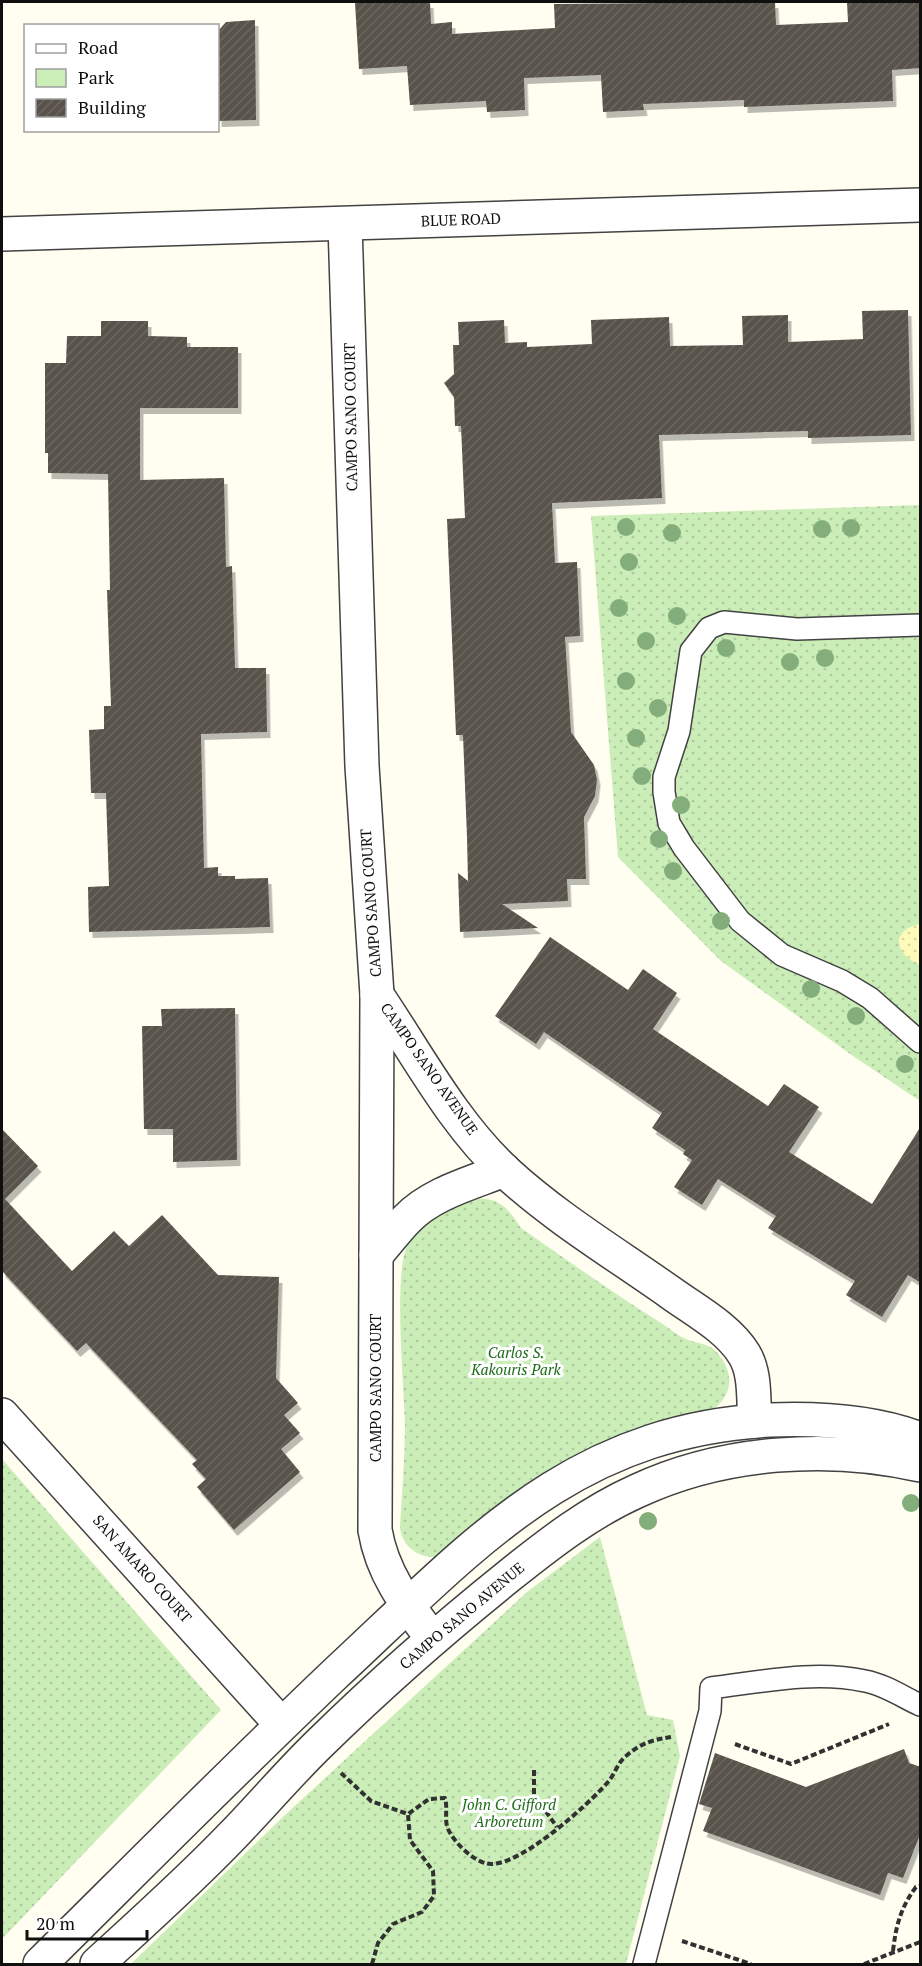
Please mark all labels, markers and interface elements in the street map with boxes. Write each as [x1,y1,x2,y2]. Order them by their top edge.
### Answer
legend [24,24,219,132]
text: Road [78,35,118,59]
text: Park [78,65,115,89]
text: Building [78,95,146,119]
street label: BLUE ROAD [421,208,501,230]
street label: CAMPO SANO COURT [339,343,361,491]
street label: CAMPO SANO COURT [355,828,385,978]
street label: CAMPO SANO AVENUE [377,998,483,1139]
street label: CAMPO SANO COURT [365,1314,385,1462]
park label: Carlos S. Kakouris Park [470,1342,562,1379]
street label: SAN AMARO COURT [89,1510,197,1627]
street label: CAMPO SANO AVENUE [395,1557,528,1673]
park label: John C. Gifford Arboretum [461,1794,557,1831]
scale bar [27,1903,147,1941]
text: 20 m [36,1911,76,1935]

